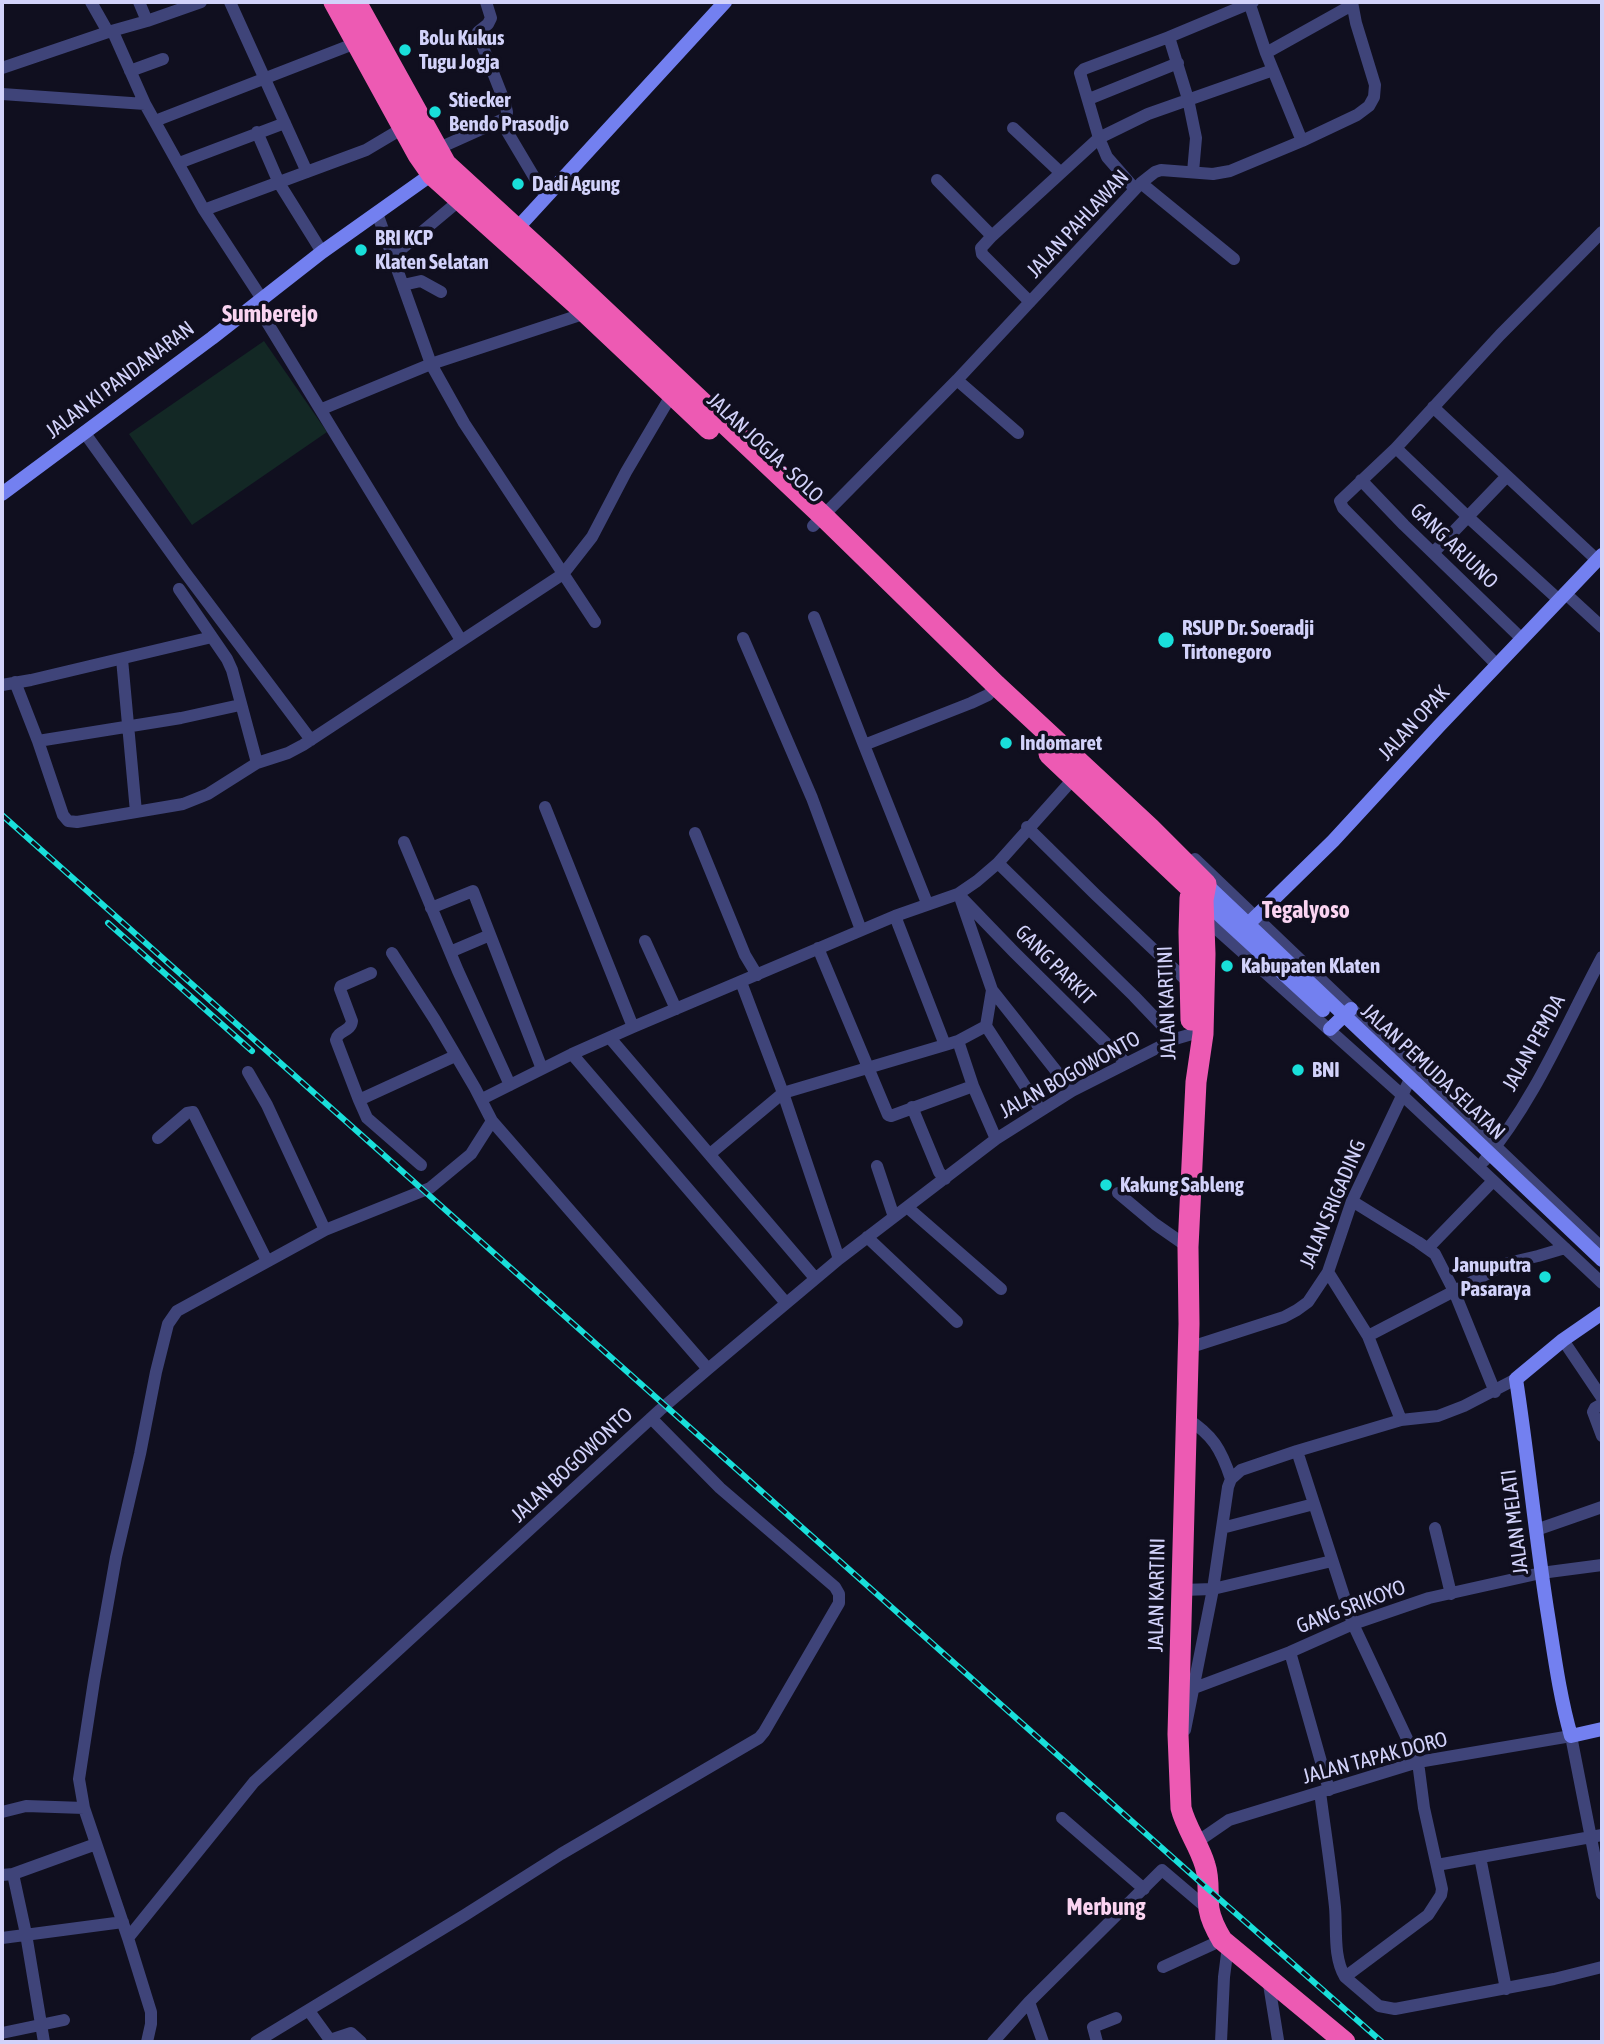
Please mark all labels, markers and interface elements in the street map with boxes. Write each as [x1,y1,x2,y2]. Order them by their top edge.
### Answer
place label: Bolu Kukus Tugu Jogja [419,25,504,75]
marker: Bolu Kukus Tugu Jogja [397,42,413,58]
place label: Stiecker Bendo Prasodjo [449,87,569,137]
marker: Stiecker Bendo Prasodjo [427,104,443,120]
street label: JALAN PAHLAWAN [1022,165,1134,283]
place label: Dadi Agung [532,171,620,197]
marker: Dadi Agung [510,176,526,192]
place label: BRI KCP Klaten Selatan [375,225,489,275]
marker: BRI KCP Klaten Selatan [353,242,369,258]
district label: Sumberejo [222,300,318,328]
street label: JALAN KI PANDANARAN [41,316,199,444]
street label: JALAN JOGJA - SOLO [702,388,828,508]
street label: GANG ARJUNO [1405,498,1503,594]
place label: RSUP Dr. Soeradji Tirtonegoro [1182,615,1314,665]
marker: RSUP Dr. Soeradji Tirtonegoro [1156,630,1176,650]
street label: JALAN OPAK [1373,680,1455,766]
place label: Indomaret [1020,730,1102,756]
marker: Indomaret [998,735,1014,751]
district label: Tegalyoso [1262,896,1350,924]
street label: GANG PARKIT [1010,920,1100,1010]
street label: JALAN KARTINI [1152,946,1182,1060]
place label: Kabupaten Klaten [1241,953,1380,979]
marker: Kabupaten Klaten [1219,958,1235,974]
street label: JALAN PEMDA [1497,991,1571,1095]
street label: JALAN PEMUDA SELATAN [1356,999,1510,1145]
street label: JALAN BOGOWONTO [995,1026,1145,1124]
place label: BNI [1312,1057,1340,1083]
marker: BNI [1290,1062,1306,1078]
street label: JALAN SRIGADING [1295,1136,1371,1272]
place label: Kakung Sableng [1120,1172,1244,1198]
marker: Kakung Sableng [1098,1177,1114,1193]
place label: Januputra Pasaraya [1453,1252,1531,1302]
marker: Januputra Pasaraya [1537,1269,1553,1285]
street label: JALAN BOGOWONTO [506,1402,638,1528]
street label: JALAN MELATI [1496,1468,1534,1576]
street label: JALAN KARTINI [1143,1538,1171,1652]
street label: GANG SRIKOYO [1293,1575,1409,1639]
street label: JALAN TAPAK DORO [1300,1727,1450,1789]
district label: Merbung [1067,1893,1145,1921]

